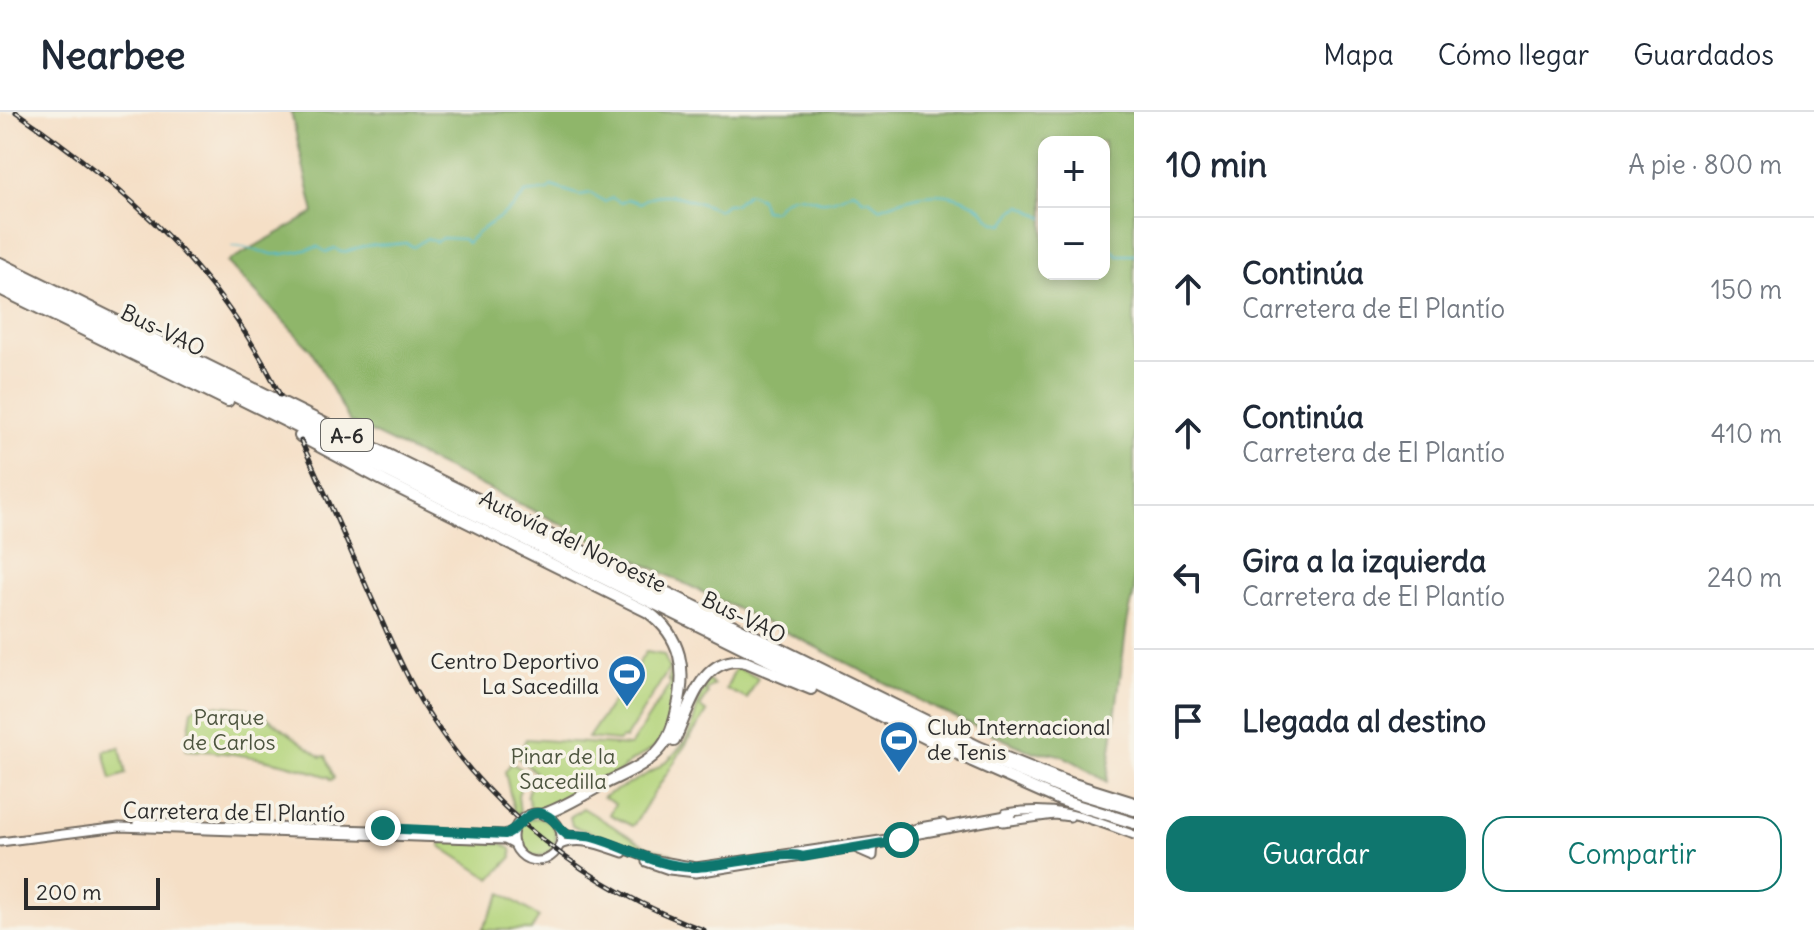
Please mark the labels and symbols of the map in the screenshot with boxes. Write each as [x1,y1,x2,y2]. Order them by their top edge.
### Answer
street label: Bus-VAO [116,298,210,362]
road number: A-6 [321,419,373,451]
street label: Autovía del Noroeste [475,484,671,598]
street label: Bus-VAO [697,585,791,649]
place label: Centro Deportivo La Sacedilla [430,647,599,700]
sports icon: Centro Deportivo La Sacedilla [606,653,648,708]
park label: Parque de Carlos [182,703,276,756]
place label: Club Internacional de Tenis [927,713,1111,766]
sports icon: Club Internacional de Tenis [878,719,920,774]
park label: Pinar de la Sacedilla [510,742,616,795]
street label: Carretera de El Plantío [122,796,346,828]
route end [365,810,401,846]
route start [883,822,919,858]
scale bar [24,874,160,910]

